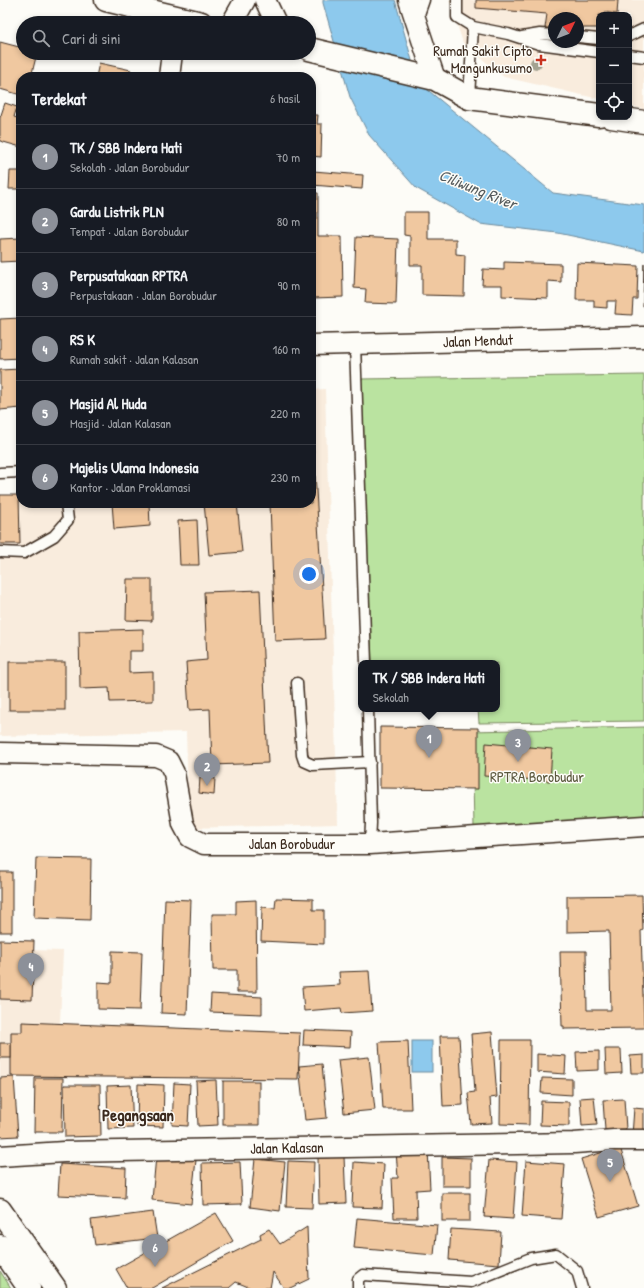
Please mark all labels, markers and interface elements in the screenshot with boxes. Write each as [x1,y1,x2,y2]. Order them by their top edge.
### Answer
north arrow [548,12,584,48]
map controls [596,12,632,120]
button: + [596,12,632,48]
search box [16,16,316,60]
icon: search [30,27,52,49]
text: Cari di sini [62,28,121,49]
place label: Rumah Sakit Cipto Mangunkusumo [433,40,532,78]
button: − [596,48,632,84]
marker: Rumah Sakit Cipto Mangunkusumo [535,54,547,66]
button: locate [596,84,632,120]
text: Terdekat [32,87,86,110]
text: 6 hasil [270,89,300,107]
text: TK / SBB Indera Hati [70,137,182,158]
text: 1 [43,148,47,166]
text: 70 m [276,148,300,166]
text: Sekolah · Jalan Borobudur [70,158,190,176]
water label: Ciliwung River [436,163,522,215]
text: Gardu Listrik PLN [70,201,164,222]
text: 2 [42,212,48,230]
text: 80 m [277,212,300,230]
text: Tempat · Jalan Borobudur [70,222,189,240]
text: Perpusatakaan RPTRA [70,265,187,286]
text: 3 [42,276,48,294]
text: 90 m [278,276,300,294]
text: Perpustakaan · Jalan Borobudur [70,286,217,304]
text: RS K [70,329,95,350]
street label: Jalan Mendut [443,329,514,352]
text: 4 [43,340,47,358]
text: 160 m [272,340,300,358]
text: Rumah sakit · Jalan Kalasan [70,350,199,368]
text: Masjid Al Huda [70,393,146,414]
text: 5 [42,404,48,422]
text: 220 m [270,404,300,422]
text: Masjid · Jalan Kalasan [70,414,171,432]
text: Majelis Ulama Indonesia [70,457,199,478]
text: 6 [42,468,48,486]
text: 230 m [270,468,300,486]
text: Kantor · Jalan Proklamasi [70,478,191,496]
your location [299,564,319,584]
popup [358,660,500,712]
text: TK / SBB Indera Hati [373,667,485,688]
text: Sekolah [373,688,409,706]
pin: 1 [416,725,442,758]
pin: 3 [505,729,531,762]
pin: 2 [194,753,220,786]
park label: RPTRA Borobudur [490,766,584,787]
street label: Jalan Borobudur [249,833,336,854]
pin: 4 [18,953,44,986]
district label: Pegangsaan [102,1103,174,1127]
street label: Jalan Kalasan [250,1136,324,1159]
pin: 5 [597,1149,623,1182]
pin: 6 [142,1234,168,1267]

